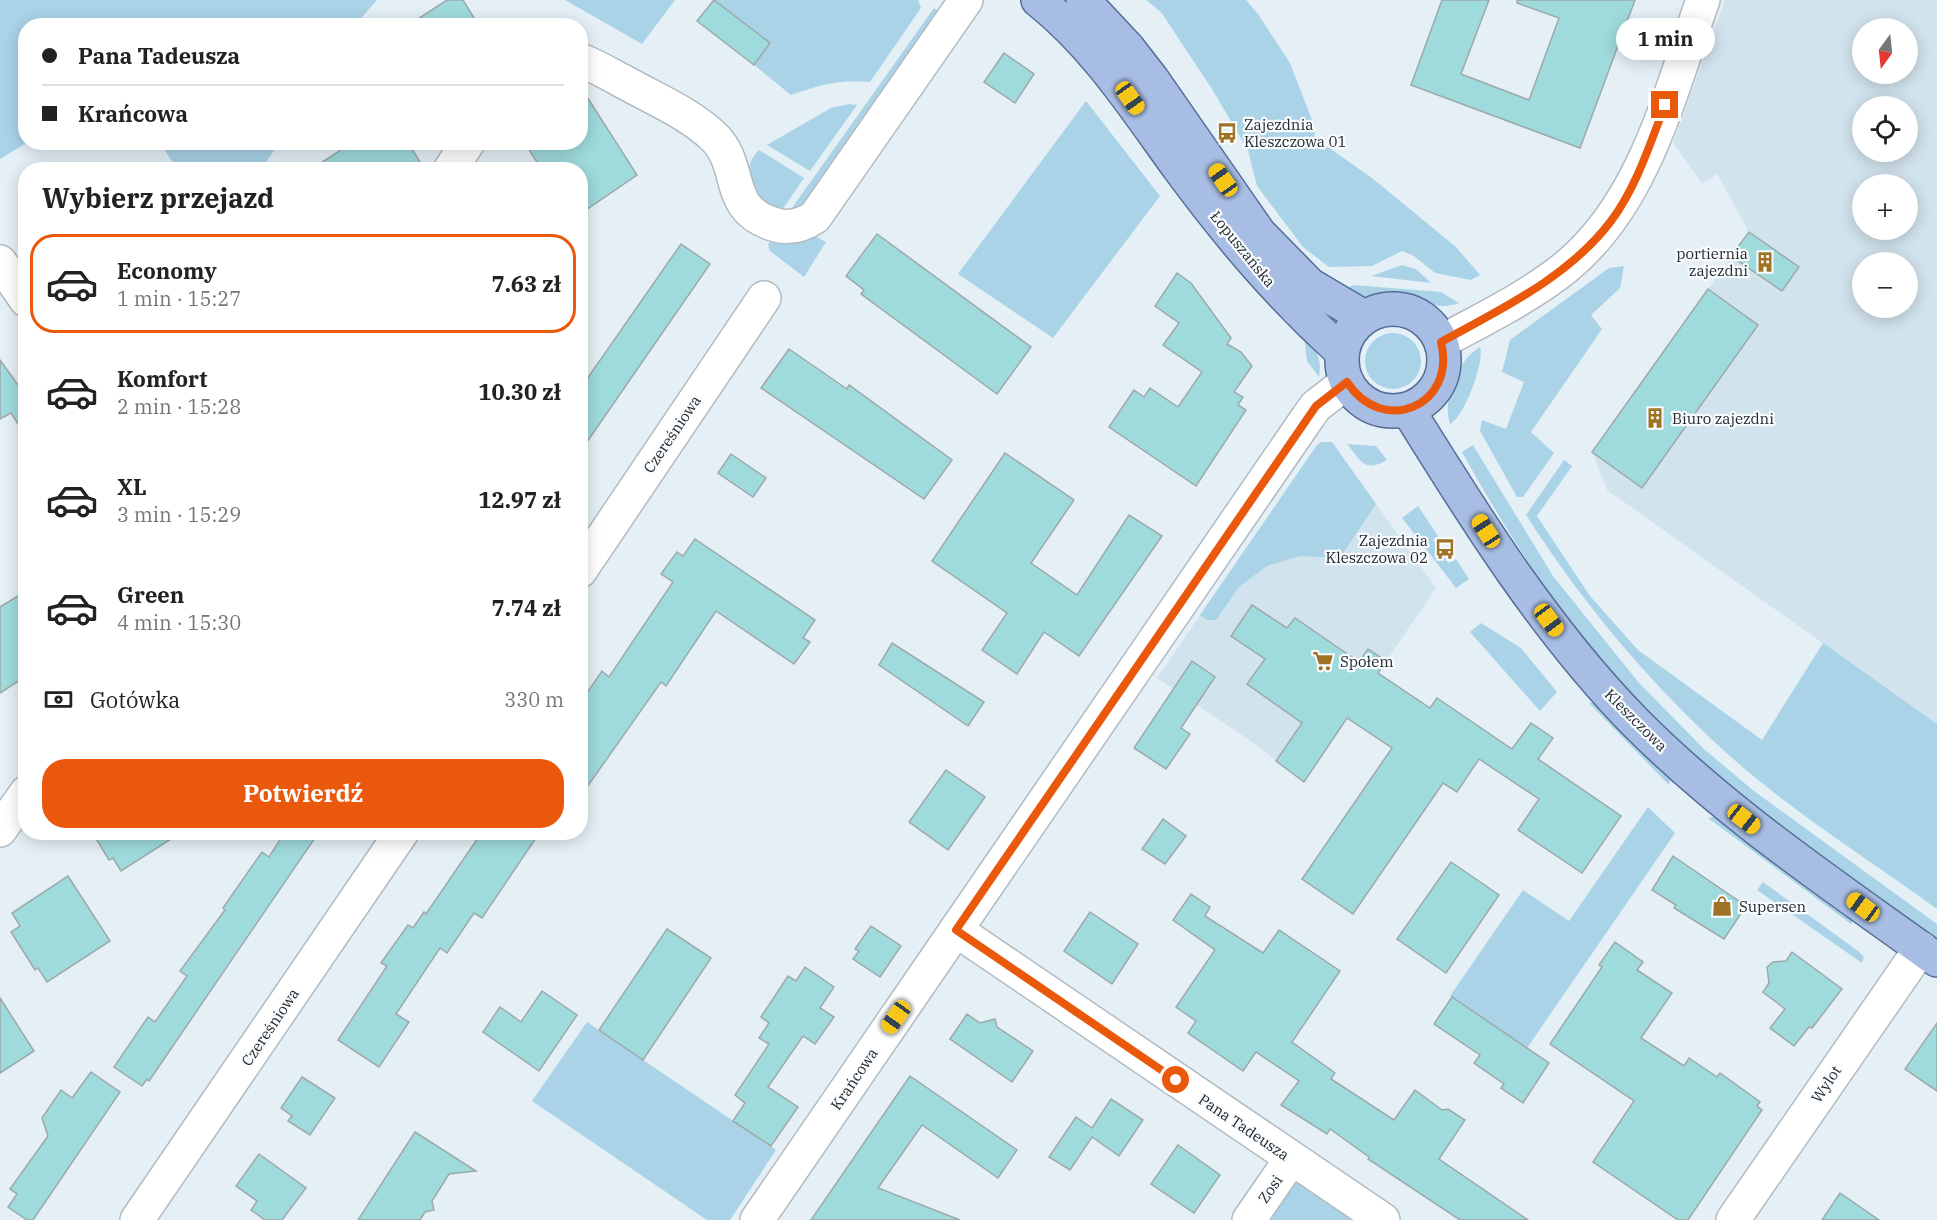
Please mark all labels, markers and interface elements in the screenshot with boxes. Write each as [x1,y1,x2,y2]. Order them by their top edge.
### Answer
callout: 1 min [1616,18,1714,60]
north arrow [1852,18,1918,84]
map controls [1852,18,1918,318]
text: 1 min [1638,25,1694,52]
text: Pana Tadeusza [78,41,240,70]
car [1112,78,1148,118]
route end [1651,91,1678,118]
button: locate [1852,96,1918,162]
text: Krańcowa [78,99,188,128]
place label: Zajezdnia Kleszczowa 01 [1244,115,1346,151]
bus stop icon: Zajezdnia Kleszczowa 01 [1215,121,1239,145]
car [1205,160,1241,200]
button: + [1852,174,1918,240]
text: Wybierz przejazd [42,180,274,215]
street label: Łopuszańska [1206,207,1280,291]
place label: portiernia zajezdni [1676,244,1748,280]
building icon: portiernia zajezdni [1753,250,1777,274]
button: − [1852,252,1918,318]
text: Economy [117,256,217,285]
icon: car [45,257,99,311]
text: 7.63 zł [491,269,561,298]
text: 1 min · 15:27 [117,285,241,312]
text: Komfort [117,364,207,393]
icon: car [45,365,99,419]
text: 10.30 zł [478,377,561,406]
street label: Czereśniowa [639,392,705,476]
text: 2 min · 15:28 [117,393,241,420]
building icon: Biuro zajezdni [1643,406,1667,430]
place label: Biuro zajezdni [1672,409,1774,428]
text: XL [117,472,147,501]
icon: car [45,473,99,527]
text: 12.97 zł [478,485,561,514]
text: 3 min · 15:29 [117,501,241,528]
car [1469,511,1503,551]
place label: Zajezdnia Kleszczowa 02 [1326,531,1428,567]
bus stop icon: Zajezdnia Kleszczowa 02 [1433,537,1457,561]
text: Green [117,580,184,609]
icon: car [45,581,99,635]
text: 7.74 zł [491,593,561,622]
car [1531,600,1567,640]
text: 4 min · 15:30 [117,609,241,636]
supermarket icon: Społem [1311,649,1335,673]
place label: Społem [1340,652,1394,671]
icon: cash [42,683,75,716]
text: Gotówka [90,685,180,714]
street label: Kleszczowa [1601,685,1671,755]
text: 330 m [504,686,564,713]
button: Potwierdź [42,759,564,828]
car [1724,801,1764,837]
car [1843,889,1883,925]
shop icon: Supersen [1710,894,1734,918]
place label: Supersen [1739,897,1806,916]
street label: Czereśniowa [237,985,303,1069]
car [878,997,914,1037]
street label: Krańcowa [826,1044,882,1114]
street label: Wylot [1807,1062,1845,1106]
route start [1162,1066,1189,1093]
street label: Pana Tadeusza [1195,1090,1293,1164]
street label: Zosi [1254,1171,1287,1207]

